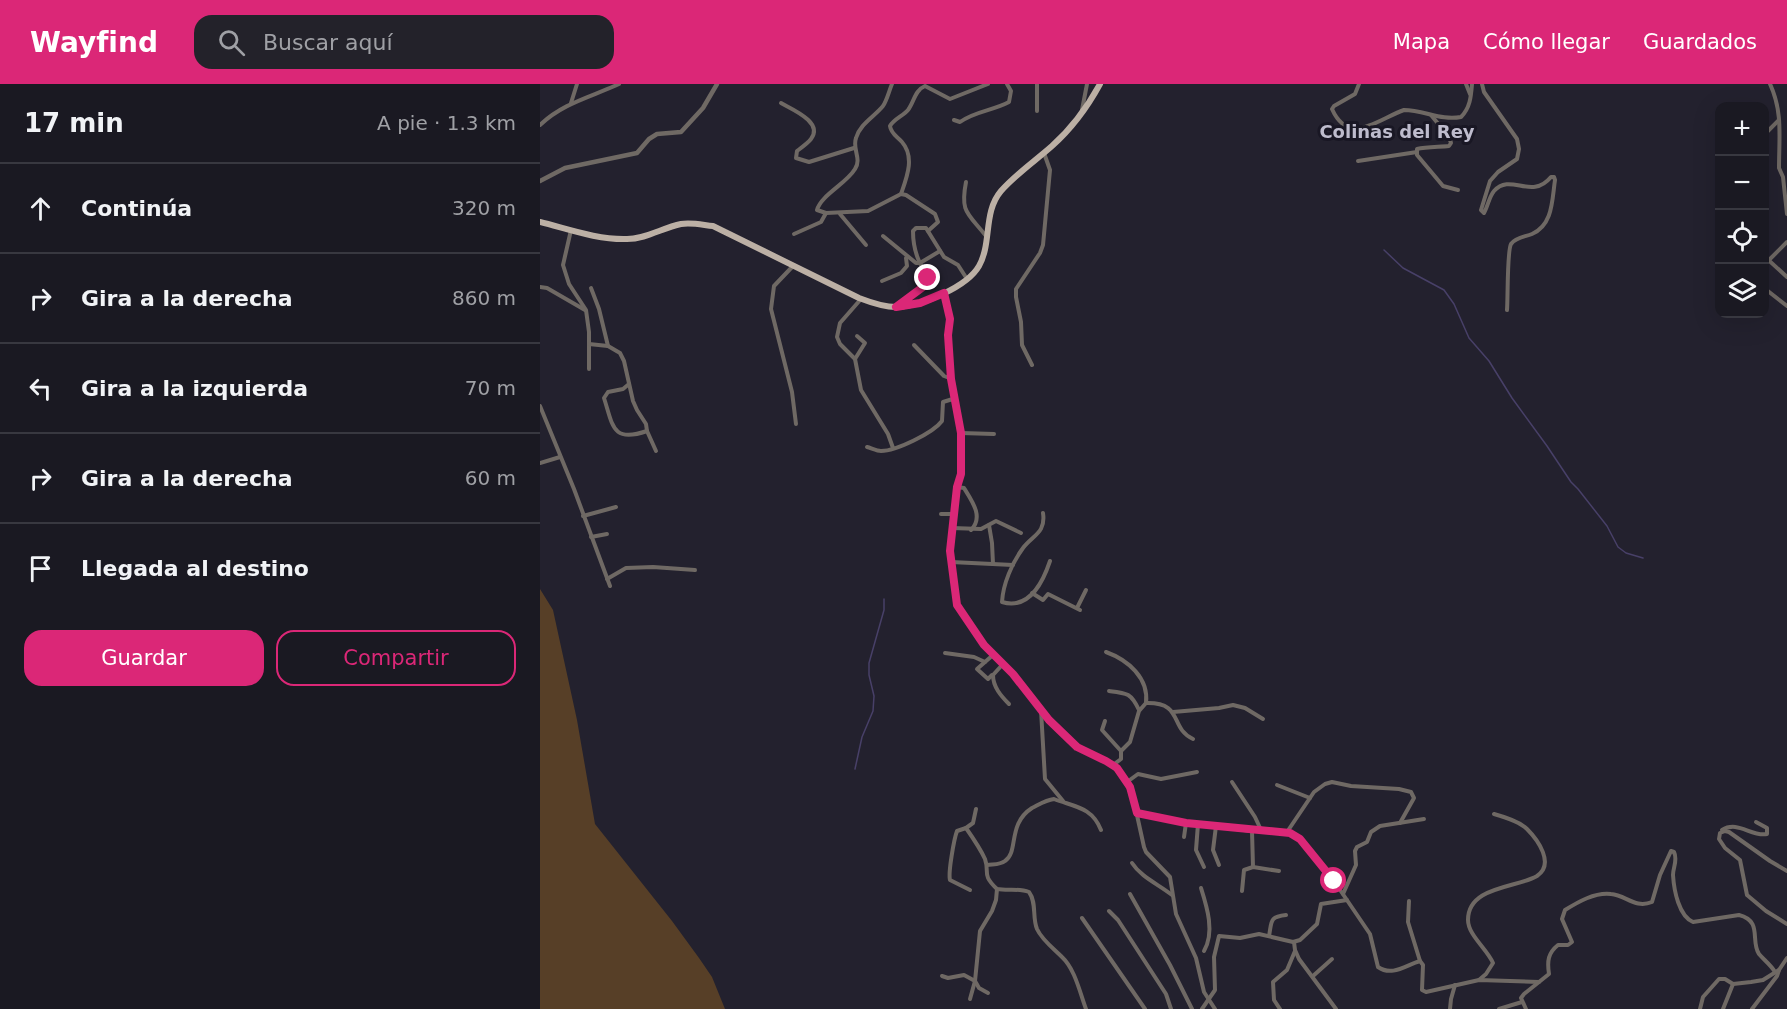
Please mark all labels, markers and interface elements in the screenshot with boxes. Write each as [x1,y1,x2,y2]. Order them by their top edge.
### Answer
search box [194,15,614,69]
text: Wayfind [30,26,158,59]
icon: search [215,26,248,59]
text: Buscar aquí [263,30,393,55]
text: Mapa [1393,30,1450,54]
text: Cómo llegar [1483,30,1610,54]
text: Guardados [1643,30,1757,54]
map controls [1715,102,1769,318]
button: + [1715,102,1769,156]
text: 17 min [24,108,124,138]
text: A pie · 1.3 km [377,111,516,135]
district label: Colinas del Rey [1319,121,1475,142]
button: − [1715,156,1769,210]
icon: ahead [24,192,57,225]
text: Continúa [81,196,192,221]
text: 320 m [452,196,516,220]
button: locate [1715,210,1769,264]
route end [914,264,940,290]
button: layers [1715,264,1769,318]
icon: right [24,282,57,315]
text: Gira a la derecha [81,286,293,311]
text: 860 m [452,286,516,310]
icon: left [24,372,57,405]
text: Gira a la izquierda [81,376,308,401]
text: 70 m [465,376,516,400]
icon: right [24,462,57,495]
text: Gira a la derecha [81,466,293,491]
text: 60 m [465,466,516,490]
icon: arrive [24,552,57,585]
text: Llegada al destino [81,556,309,581]
button: Guardar [24,630,264,686]
button: Compartir [276,630,516,686]
route start [1320,867,1346,893]

